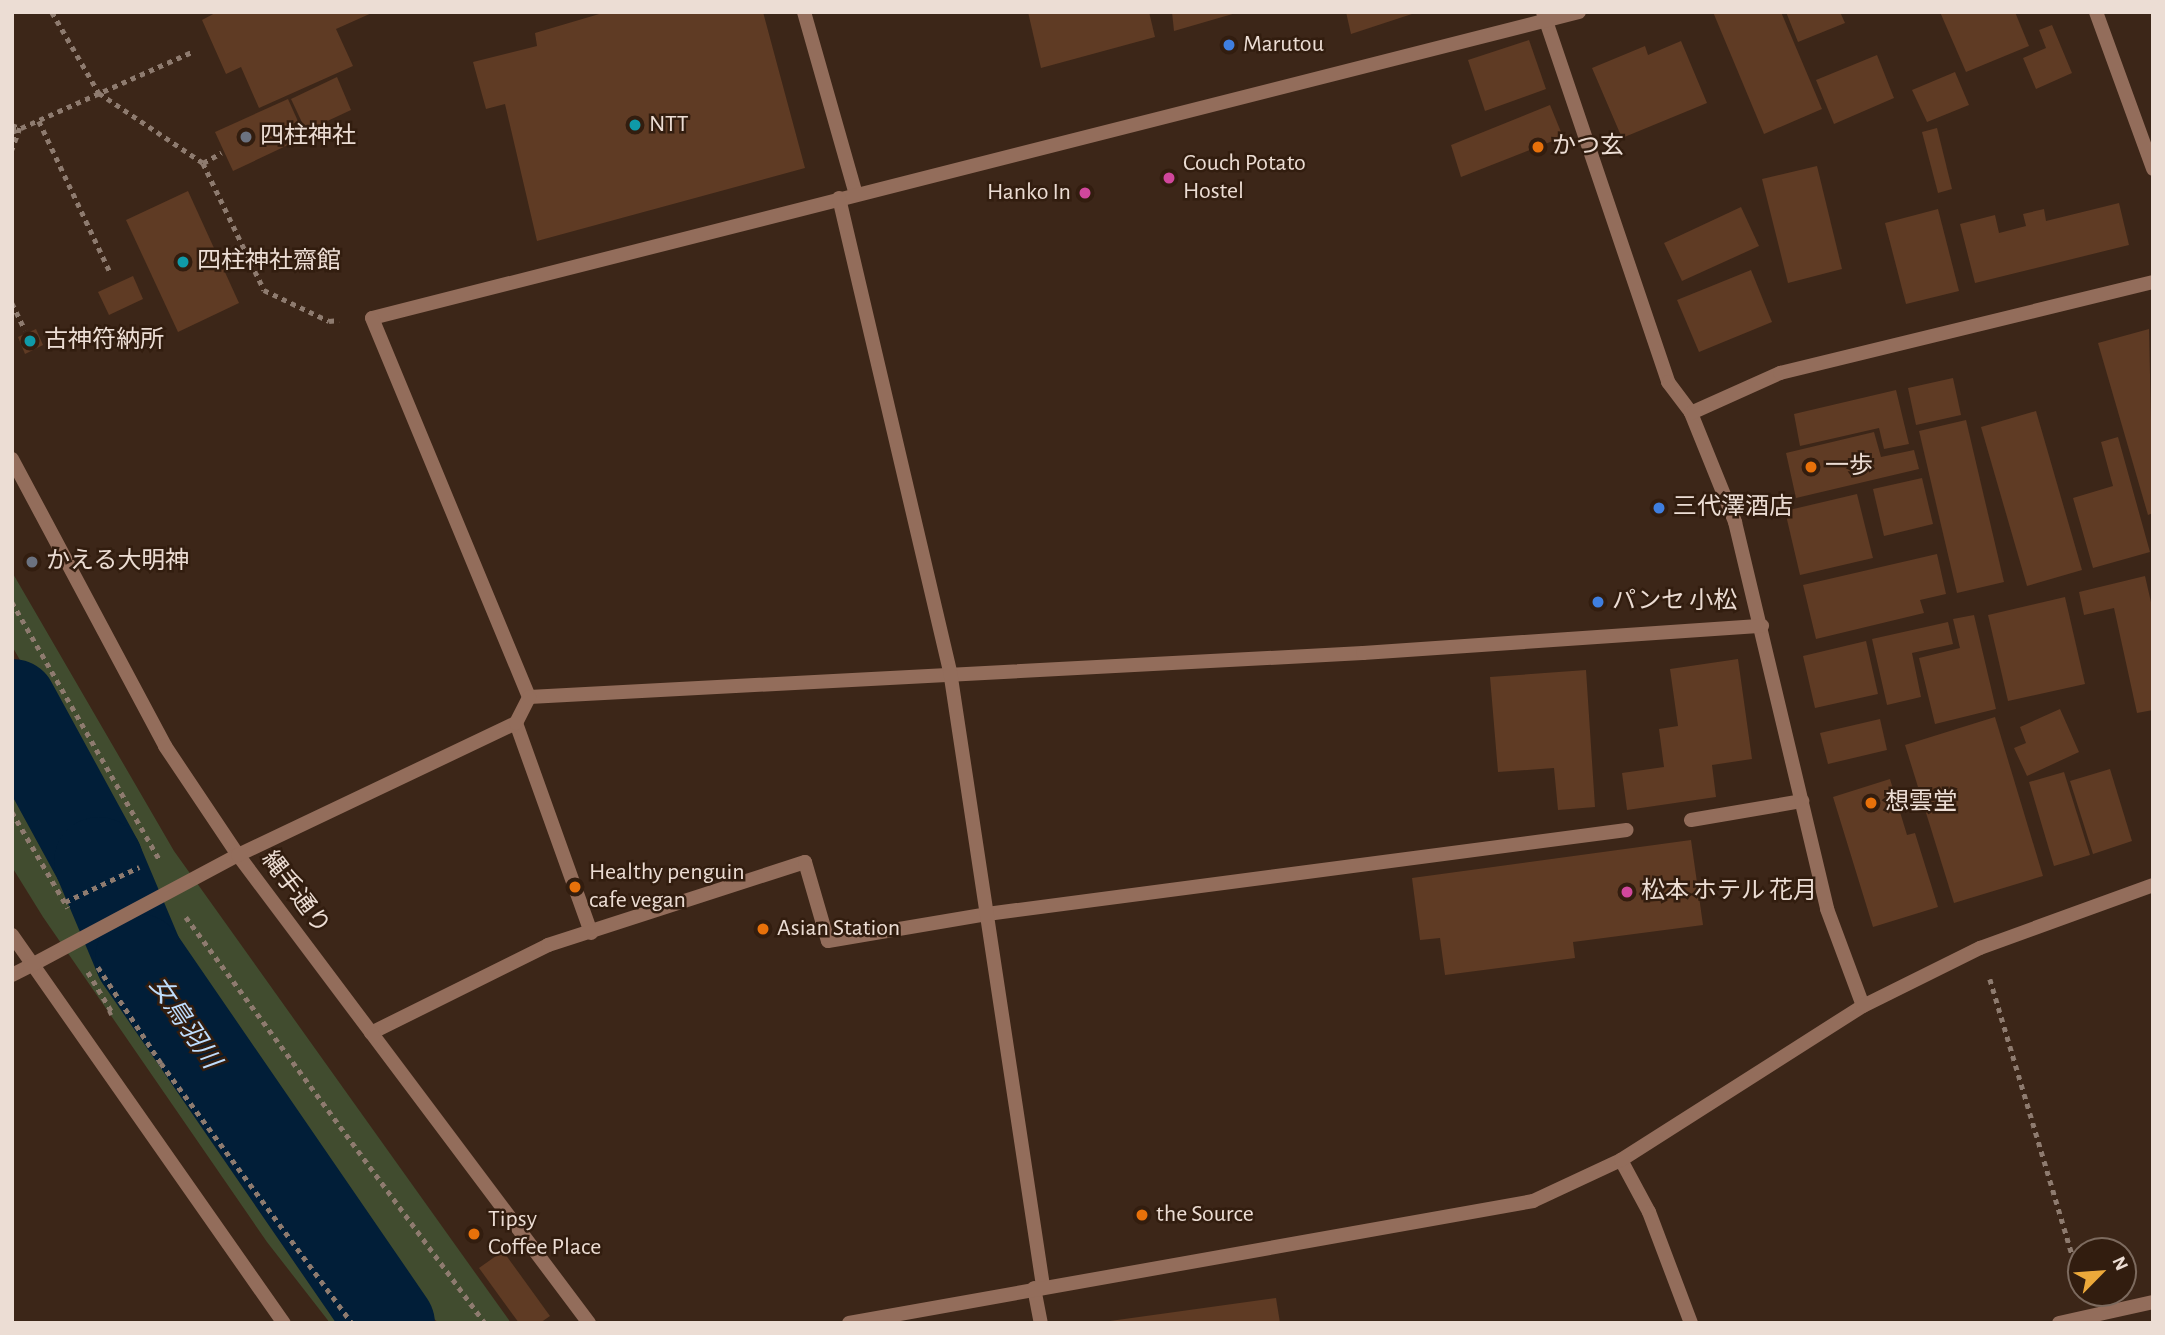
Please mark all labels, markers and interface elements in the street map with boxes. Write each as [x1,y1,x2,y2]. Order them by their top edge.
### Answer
place label: Marutou [1243,31,1324,59]
marker: Marutou [1221,37,1237,53]
place label: NTT [649,111,689,139]
marker: NTT [627,117,643,133]
place label: 四柱神社 [260,123,356,151]
marker: 四柱神社 [238,129,254,145]
place label: かつ玄 [1552,133,1624,161]
marker: かつ玄 [1530,139,1546,155]
place label: Couch Potato Hostel [1183,150,1306,206]
marker: Couch Potato Hostel [1161,170,1177,186]
place label: Hanko In [987,179,1071,207]
marker: Hanko In [1077,185,1093,201]
place label: 四柱神社齋館 [197,248,341,276]
marker: 四柱神社齋館 [175,254,191,270]
place label: 古神符納所 [44,327,164,355]
marker: 古神符納所 [22,333,38,349]
place label: 一歩 [1825,453,1873,481]
marker: 一歩 [1803,459,1819,475]
place label: 三代澤酒店 [1673,494,1793,522]
marker: 三代澤酒店 [1651,500,1667,516]
place label: かえる大明神 [46,548,190,576]
marker: かえる大明神 [24,554,40,570]
place label: パンセ 小松 [1612,588,1736,616]
marker: パンセ 小松 [1590,594,1606,610]
place label: 想雲堂 [1885,789,1957,817]
marker: 想雲堂 [1863,795,1879,811]
street label: 縄手通り [255,846,335,940]
place label: Healthy penguin cafe vegan [589,859,745,915]
place label: 松本 ホテル 花月 [1641,878,1817,906]
marker: Healthy penguin cafe vegan [567,879,583,895]
marker: 松本 ホテル 花月 [1619,884,1635,900]
place label: Asian Station [777,915,900,943]
marker: Asian Station [755,921,771,937]
water label: 女鳥羽川 [142,971,226,1075]
place label: the Source [1156,1201,1254,1229]
place label: Tipsy Coffee Place [488,1206,601,1262]
marker: the Source [1134,1207,1150,1223]
marker: Tipsy Coffee Place [466,1226,482,1242]
north arrow [2067,1237,2137,1307]
text: N [2108,1254,2131,1274]

